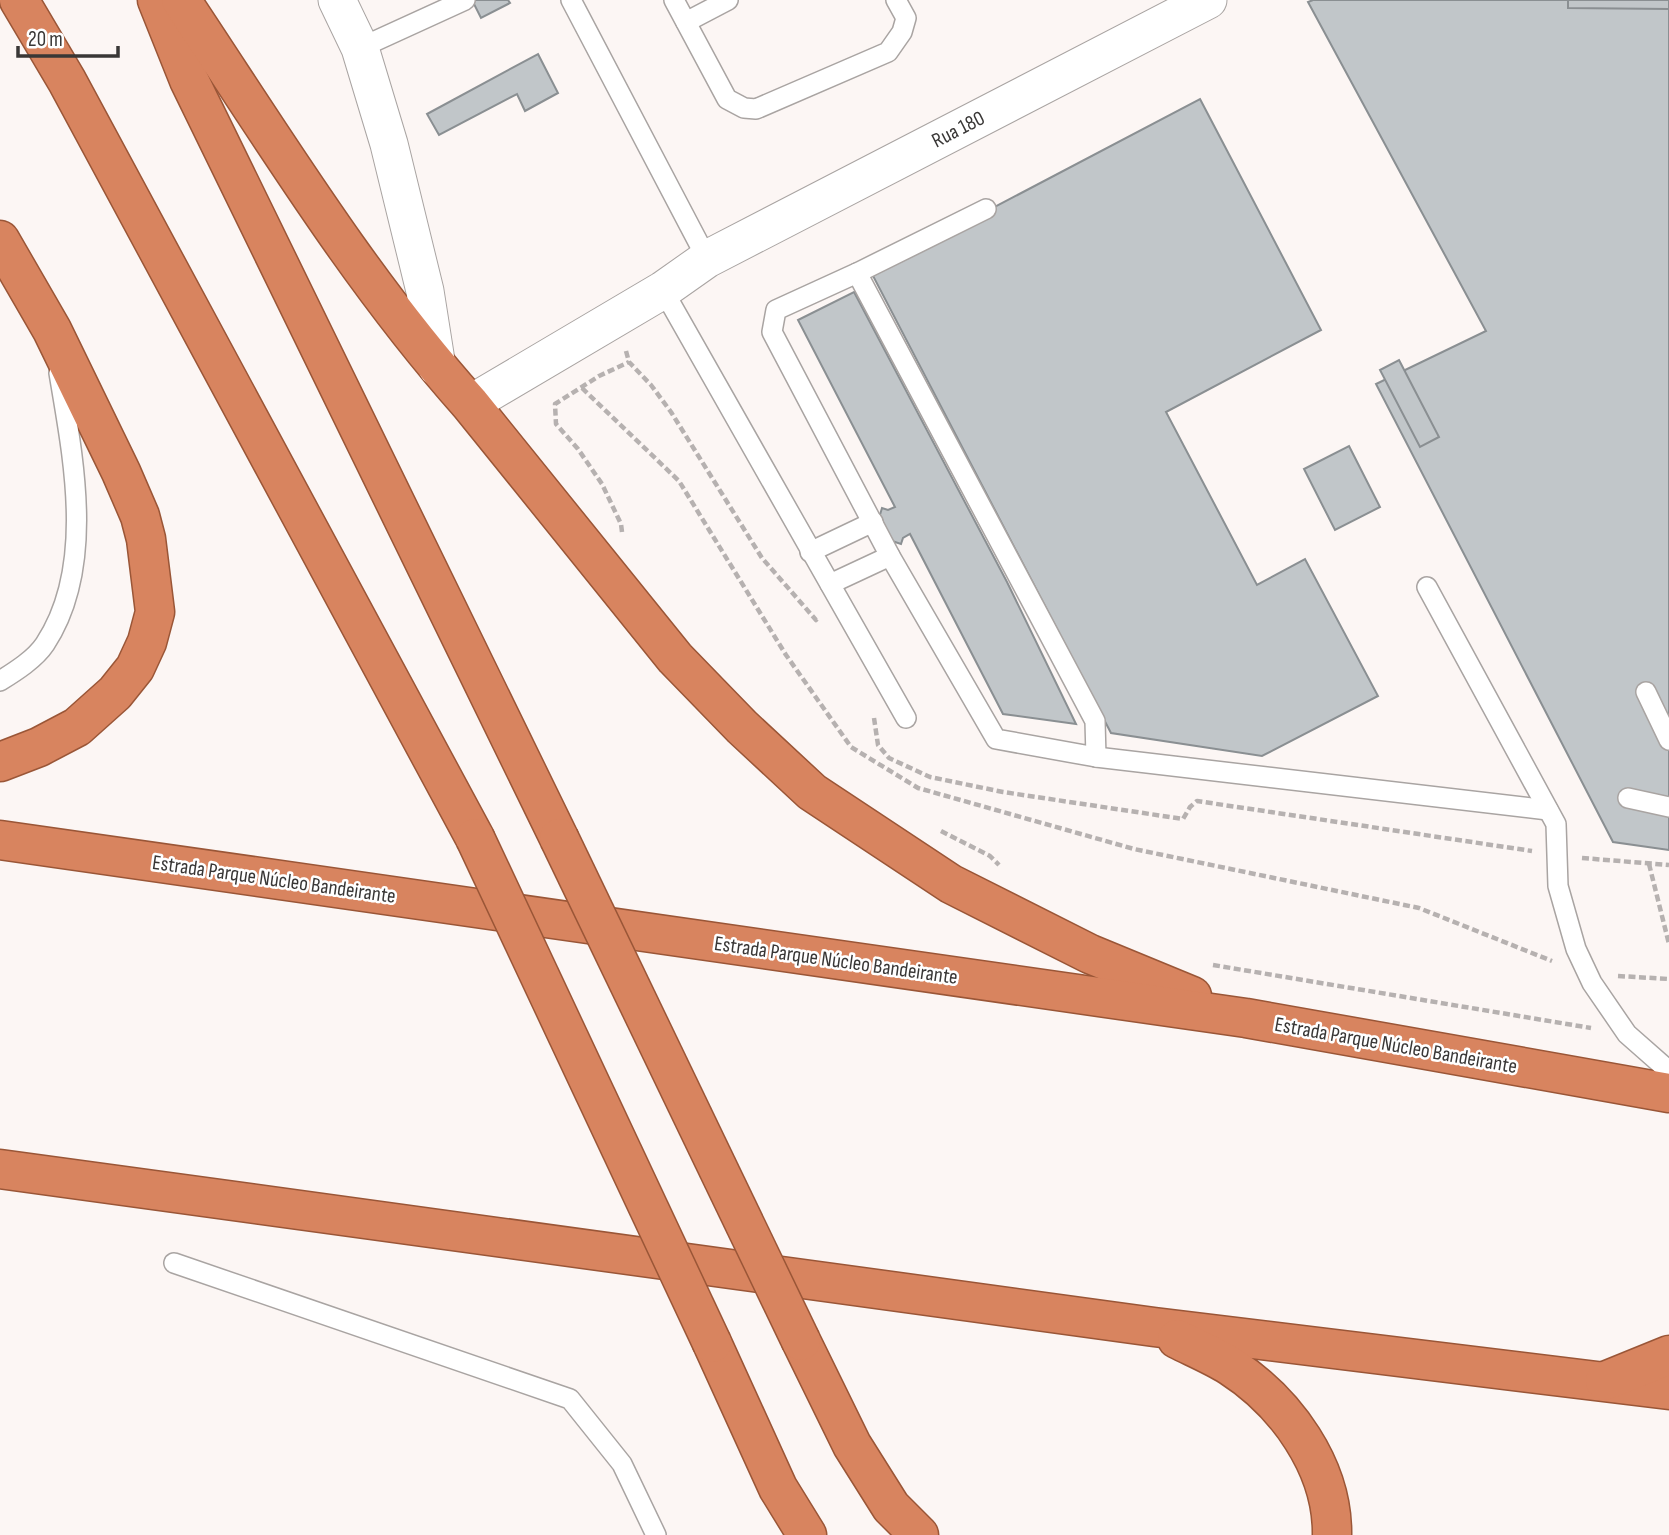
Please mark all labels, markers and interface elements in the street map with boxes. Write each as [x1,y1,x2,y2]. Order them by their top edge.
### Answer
scale bar [18,14,117,58]
text: 20 m [28,27,63,52]
street label: Rua 180 [928,106,989,153]
street label: Estrada Parque Núcleo Bandeirante [151,850,397,909]
street label: Estrada Parque Núcleo Bandeirante [713,931,959,990]
street label: Estrada Parque Núcleo Bandeirante [1273,1012,1519,1079]

